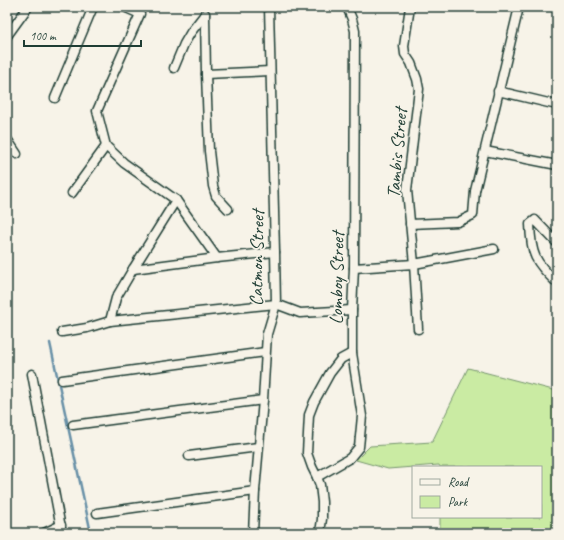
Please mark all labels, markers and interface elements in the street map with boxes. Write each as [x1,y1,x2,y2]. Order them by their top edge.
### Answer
scale bar [24,22,141,48]
text: 100 m [30,28,57,44]
street label: Tambis Street [381,104,413,199]
street label: Catmon Street [244,207,270,306]
street label: Lomboy Street [324,229,350,325]
legend [412,466,542,518]
text: Road [448,474,470,490]
text: Park [448,494,469,510]

